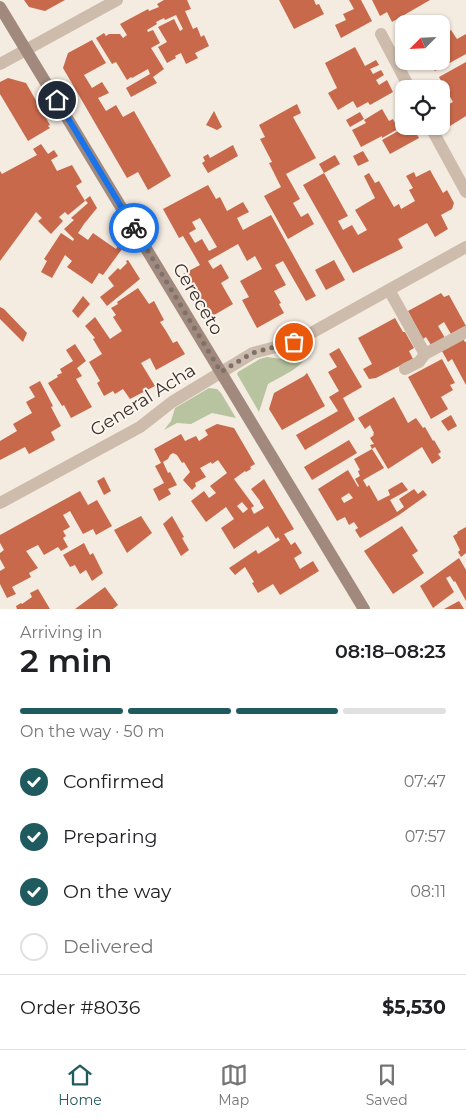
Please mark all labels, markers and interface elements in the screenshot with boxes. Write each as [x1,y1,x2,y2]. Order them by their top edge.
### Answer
north arrow [395,15,450,70]
map controls [395,15,450,135]
pin [36,79,78,121]
button: locate [395,80,450,135]
icon: home [43,86,71,114]
courier [109,203,159,253]
icon: bike [120,214,148,242]
street label: Cereceto [168,259,228,339]
pin [273,321,315,363]
icon: bag [280,328,308,356]
street label: General Acha [86,359,200,441]
text: Arriving in [20,623,102,642]
text: 08:18–08:23 [335,640,446,663]
text: 2 min [20,641,112,680]
text: On the way · 50 m [20,722,164,741]
icon: check [20,768,48,796]
text: Confirmed [63,770,164,793]
text: 07:47 [404,772,446,791]
icon: check [20,823,48,851]
text: Preparing [63,825,158,848]
text: 07:57 [405,827,446,846]
icon: check [20,878,48,906]
text: On the way [63,880,171,903]
text: 08:11 [410,882,446,901]
text: Delivered [63,935,154,958]
text: Order #8036 [20,996,140,1019]
text: $5,530 [382,996,446,1019]
tab: Home [58,1061,102,1109]
tab: Map [218,1061,249,1109]
tab: Saved [366,1061,408,1109]

